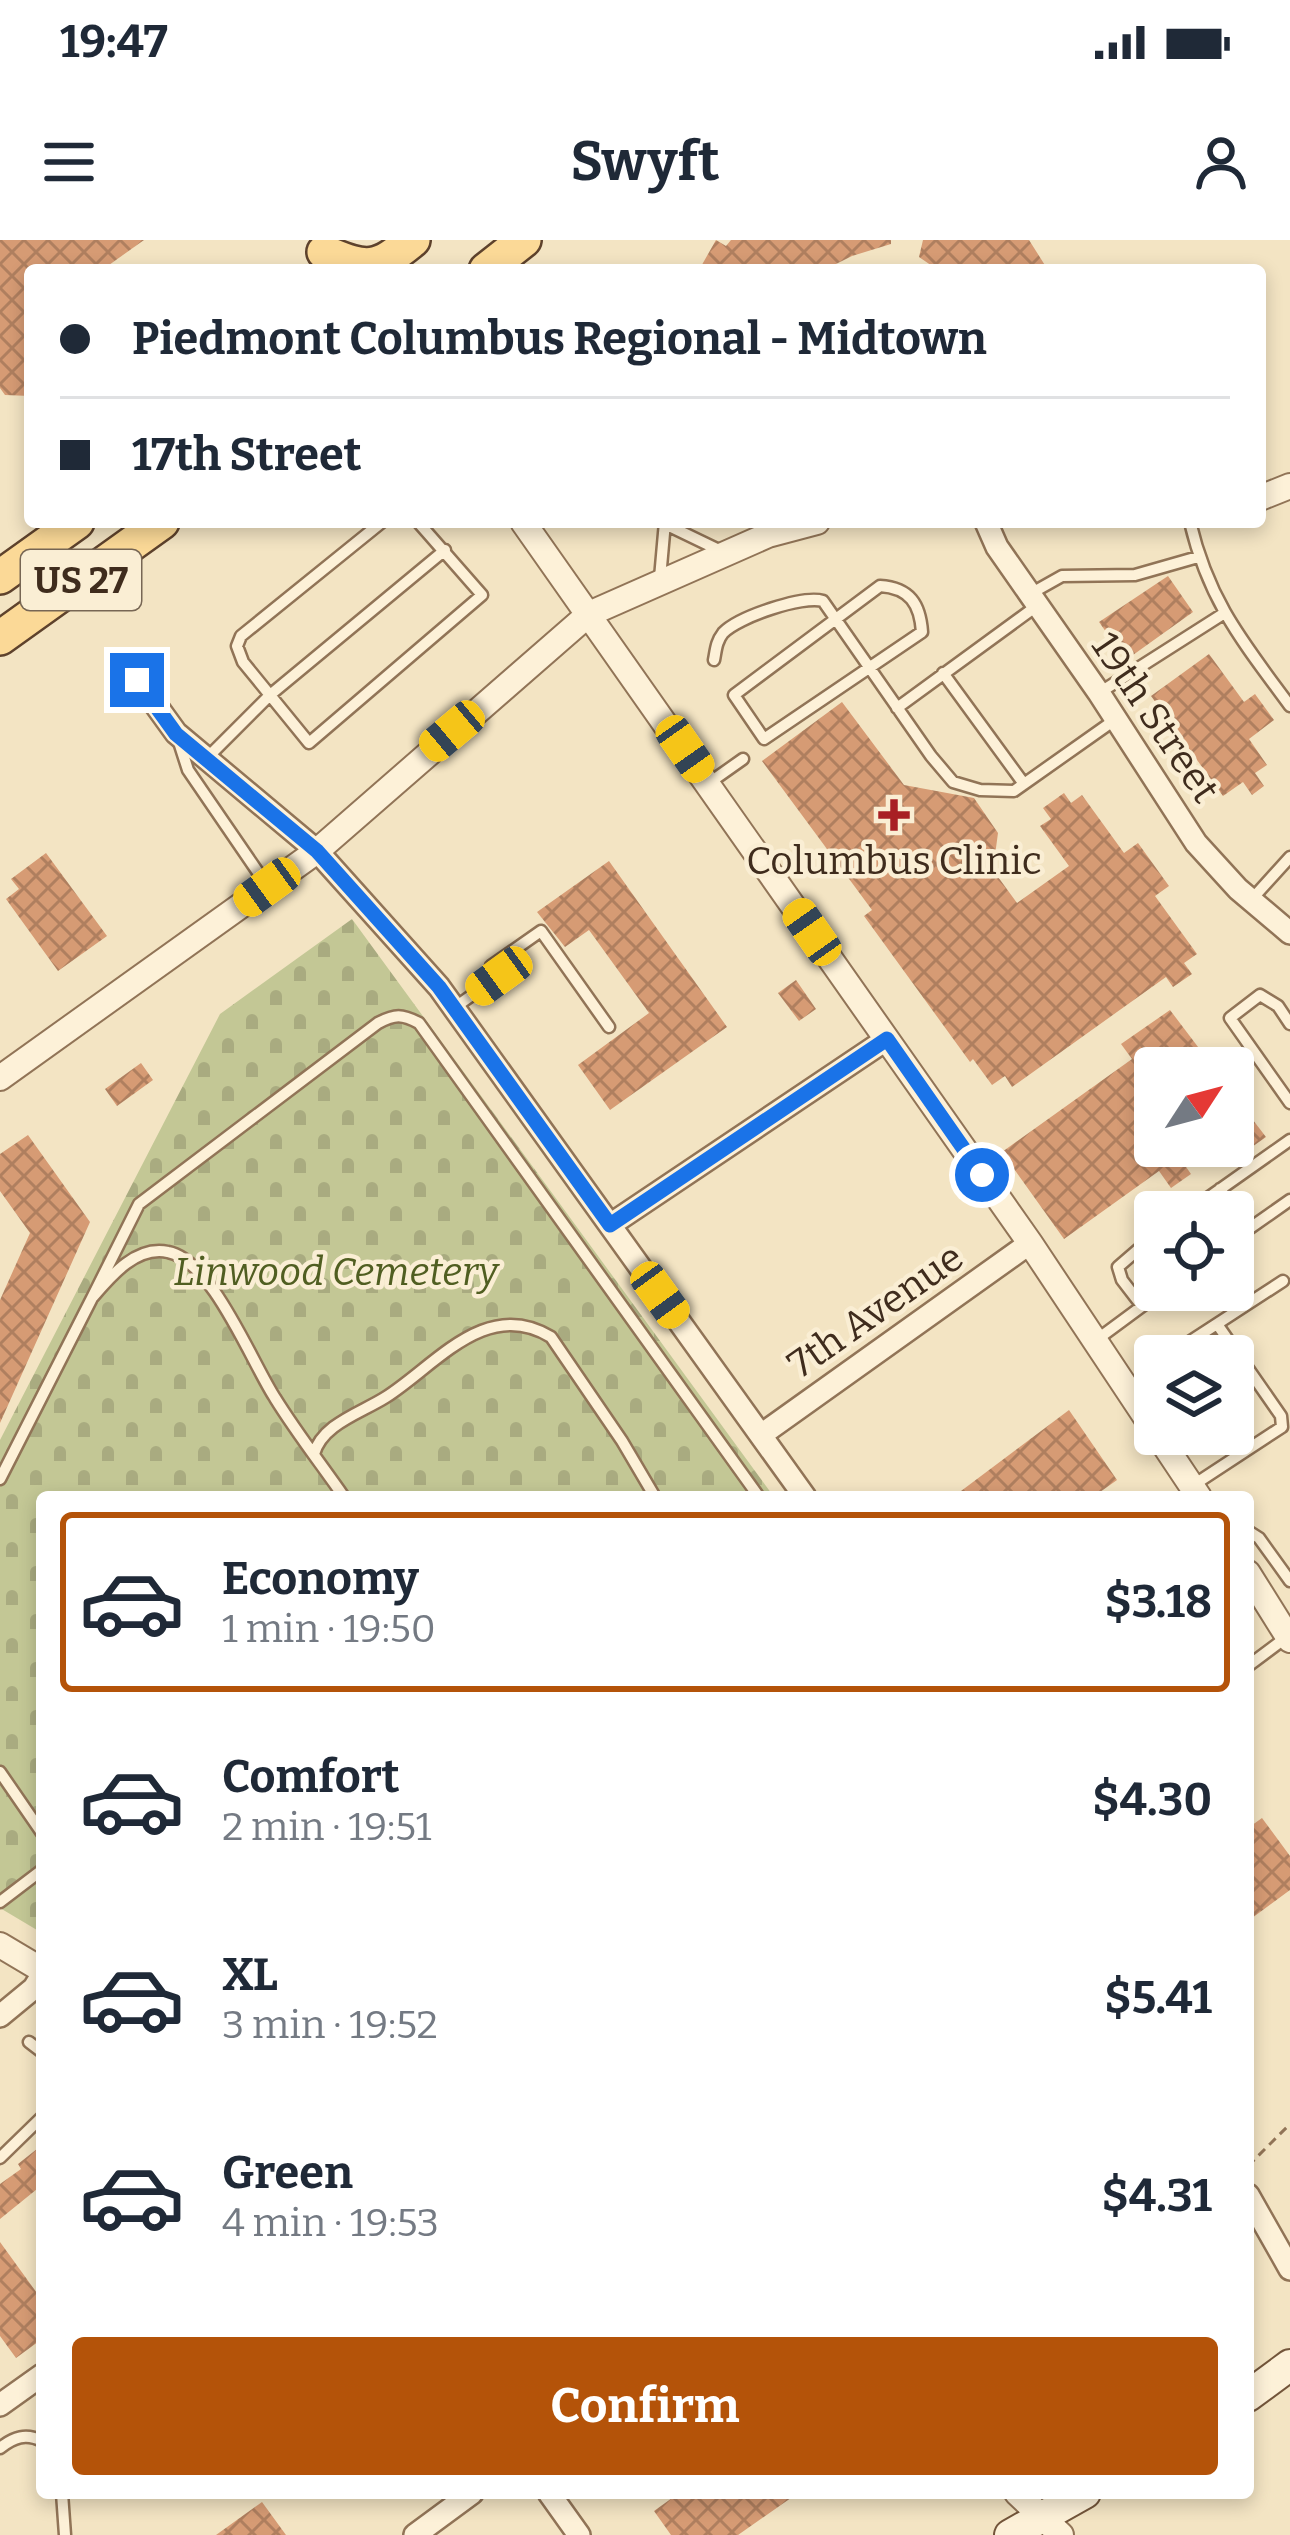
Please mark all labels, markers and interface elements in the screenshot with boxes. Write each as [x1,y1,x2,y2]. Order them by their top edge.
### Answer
text: 19:47 [60,15,168,69]
icon: menu [36,129,102,195]
icon: person [1188,129,1254,195]
text: Swyft [571,130,720,194]
text: Piedmont Columbus Regional - Midtown [132,312,987,366]
text: 17th Street [132,428,361,482]
road number: US 27 [21,550,141,610]
street label: 19th Street [1082,624,1229,811]
route end [110,653,164,707]
car [413,694,491,768]
car [650,709,720,789]
marker: Columbus Clinic [878,799,910,831]
place label: Columbus Clinic [746,838,1042,884]
car [227,851,307,923]
car [777,892,847,972]
car [459,940,539,1012]
north arrow [1134,1047,1254,1167]
map controls [1134,1047,1254,1455]
route start [955,1148,1009,1202]
button: locate [1134,1191,1254,1311]
street label: 7th Avenue [779,1234,972,1388]
park label: Linwood Cemetery [174,1249,500,1295]
car [624,1255,696,1335]
button: layers [1134,1335,1254,1455]
icon: car [78,1548,186,1656]
text: Economy [222,1552,419,1606]
text: $3.18 [1104,1575,1212,1629]
text: 1 min · 19:50 [222,1606,436,1652]
icon: car [78,1746,186,1854]
text: Comfort [222,1750,400,1804]
text: $4.30 [1092,1773,1212,1827]
text: 2 min · 19:51 [222,1804,431,1850]
icon: car [78,1944,186,2052]
text: XL [222,1948,278,2002]
text: $5.41 [1104,1971,1212,2025]
text: 3 min · 19:52 [222,2002,438,2048]
icon: car [78,2142,186,2250]
text: Green [222,2146,353,2200]
text: $4.31 [1101,2169,1212,2223]
text: 4 min · 19:53 [222,2200,439,2246]
button: Confirm [72,2337,1218,2475]

